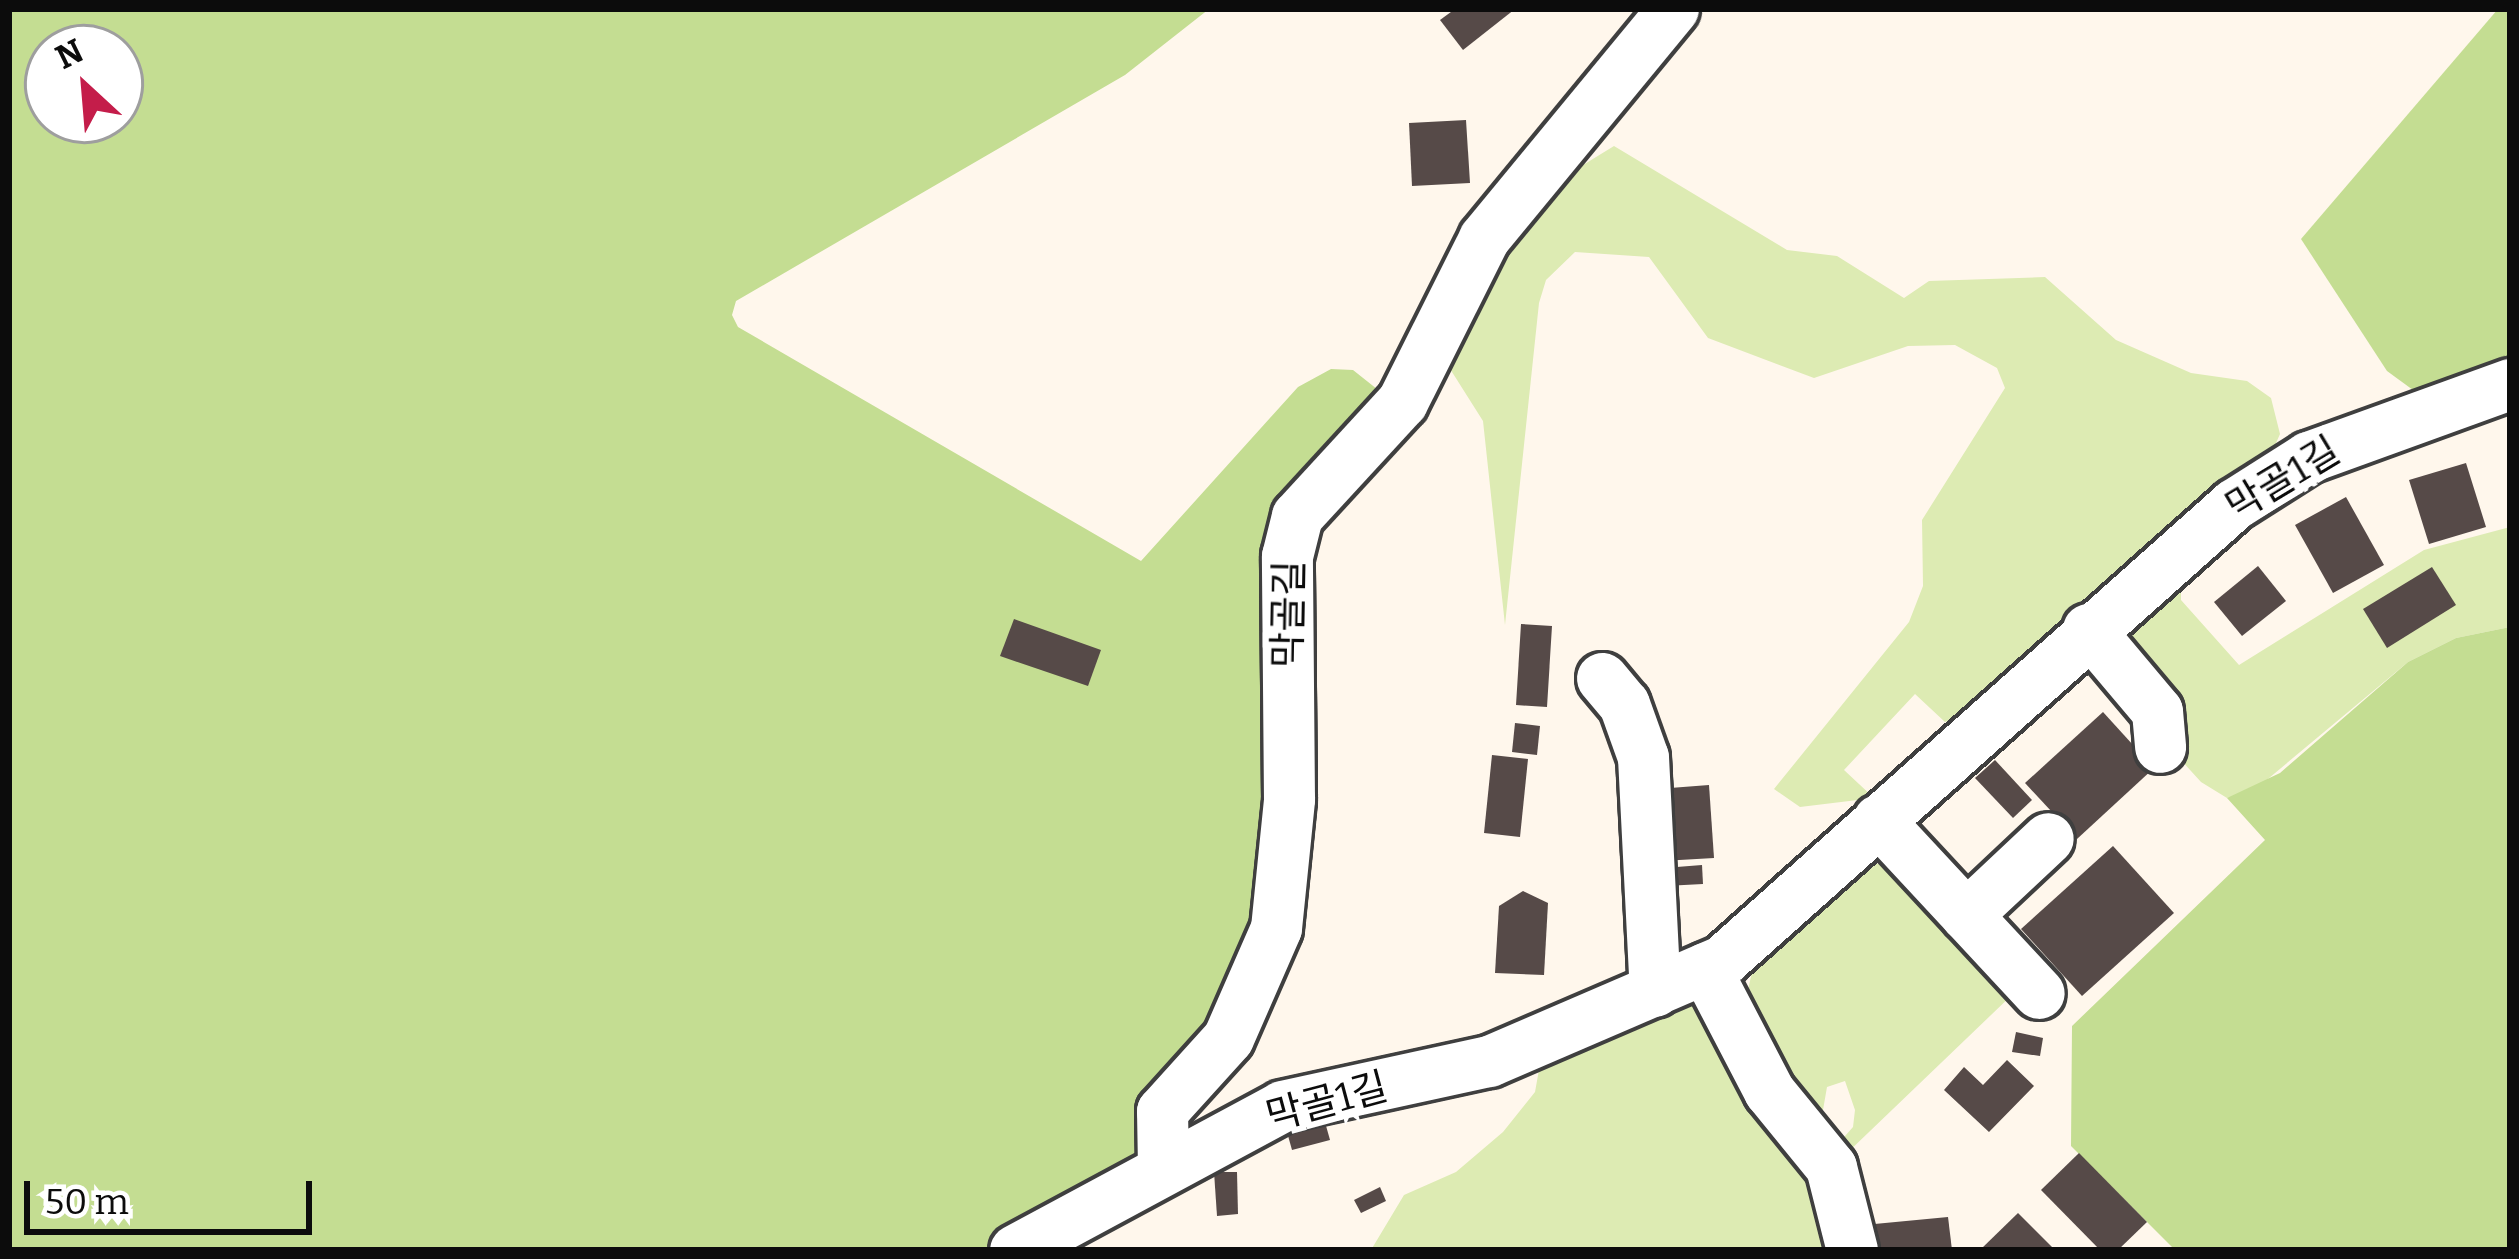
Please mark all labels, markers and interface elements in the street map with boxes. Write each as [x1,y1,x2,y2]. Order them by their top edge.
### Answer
north arrow [24,24,144,144]
text: N [49,31,90,78]
street label: 막골1길 [2218,427,2348,531]
street label: 막골길 [1265,560,1313,668]
street label: 막골1길 [1261,1063,1393,1141]
scale bar [30,1157,318,1231]
text: 50 m [45,1180,129,1224]

